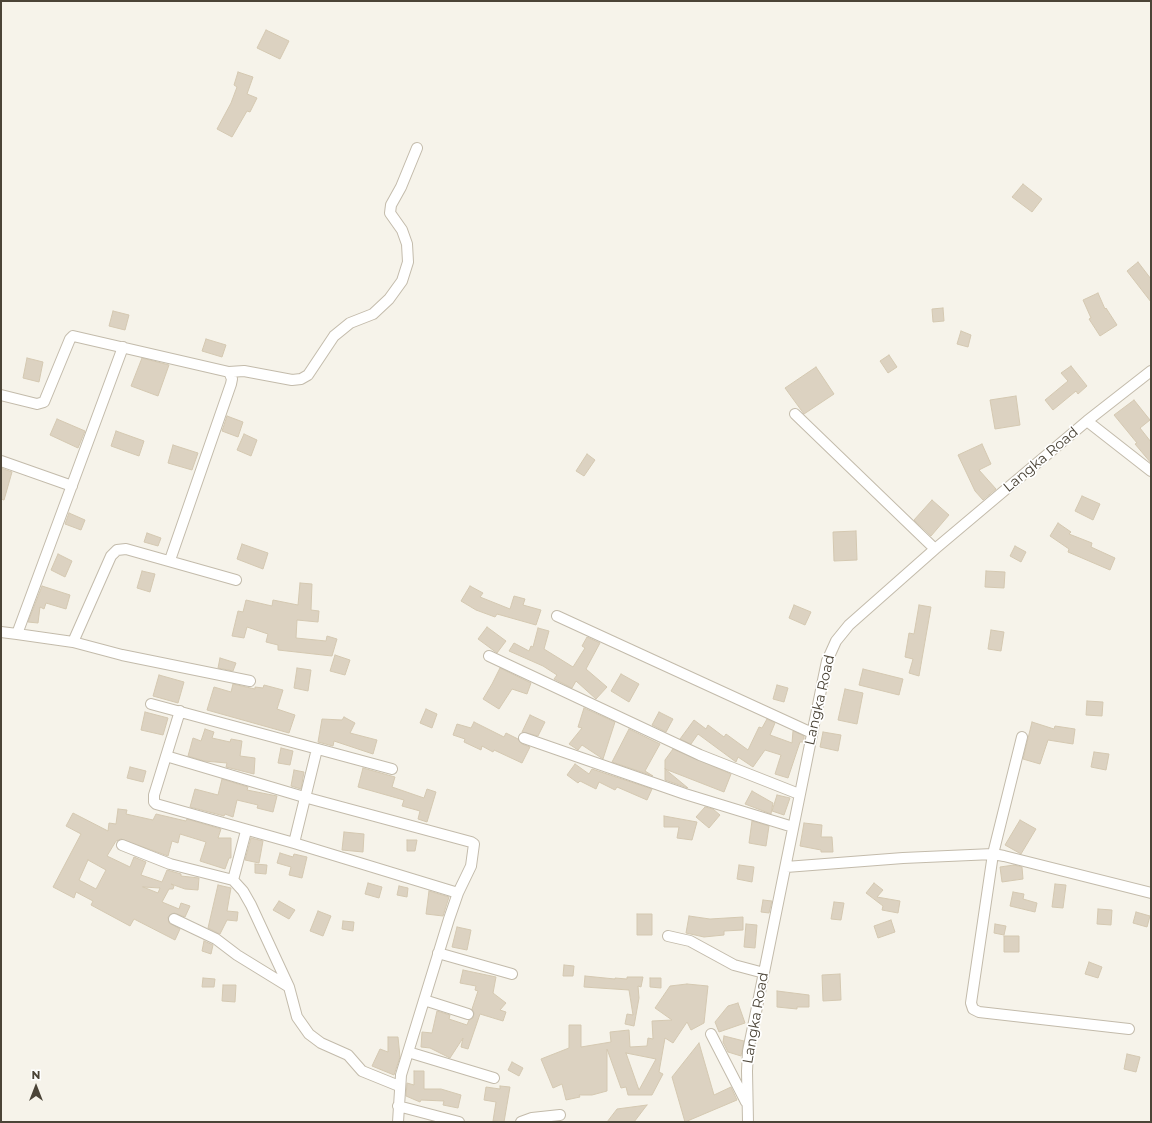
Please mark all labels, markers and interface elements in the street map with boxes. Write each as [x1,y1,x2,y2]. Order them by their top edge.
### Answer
street label: Langka Road [1000,424,1082,496]
street label: Langka Road [801,653,839,747]
street label: Langka Road [740,971,772,1065]
north arrow [16,1067,56,1107]
text: N [32,1068,40,1082]

